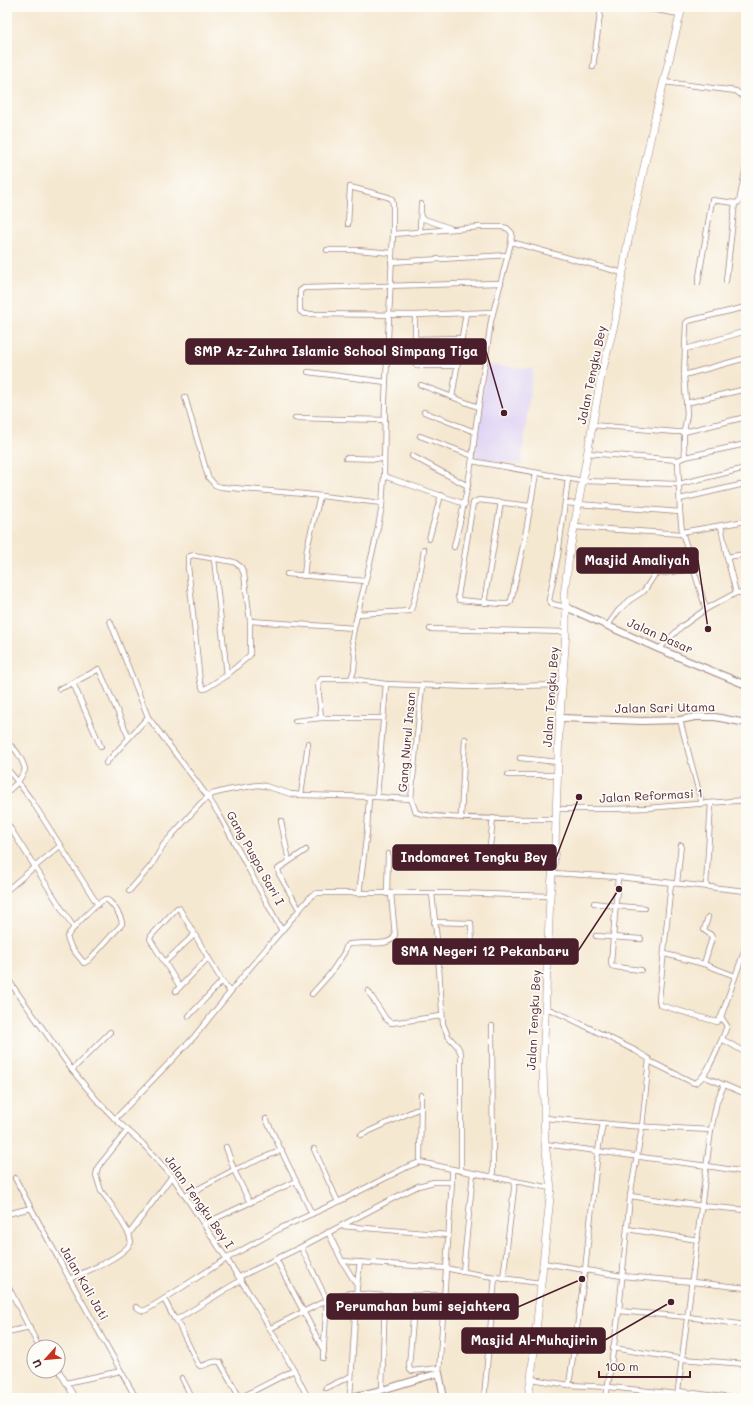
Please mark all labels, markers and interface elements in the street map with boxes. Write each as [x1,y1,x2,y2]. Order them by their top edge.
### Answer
street label: Jalan Tengku Bey [573,324,609,426]
callout: SMP Az-Zuhra Islamic School Simpang Tiga [186,339,486,364]
text: SMP Az-Zuhra Islamic School Simpang Tiga [194,342,478,359]
callout: Masjid Amaliyah [577,548,698,573]
text: Masjid Amaliyah [584,551,690,569]
street label: Jalan Dasar [625,614,696,657]
street label: Jalan Tengku Bey [539,646,561,748]
street label: Gang Nurul Insan [394,691,418,793]
street label: Jalan Sari Utama [615,698,715,716]
street label: Jalan Reformasi 1 [599,784,703,806]
street label: Gang Puspa Sari I [223,808,288,907]
callout: Indomaret Tengku Bey [393,845,556,870]
text: Indomaret Tengku Bey [401,848,547,866]
callout: SMA Negeri 12 Pekanbaru [393,939,578,964]
text: SMA Negeri 12 Pekanbaru [401,942,569,959]
street label: Jalan Tengku Bey [522,969,544,1071]
street label: Jalan Tengku Bey I [162,1152,238,1251]
street label: Jalan Kali Jati [57,1242,113,1323]
callout: Perumahan bumi sejahtera [327,1294,518,1319]
text: Perumahan bumi sejahtera [336,1297,510,1314]
callout: Masjid Al-Muhajirin [462,1328,605,1353]
text: Masjid Al-Muhajirin [471,1331,597,1348]
north arrow [26,1339,66,1379]
scale bar [599,1353,690,1379]
text: U [28,1357,45,1371]
text: 100 m [605,1358,639,1374]

